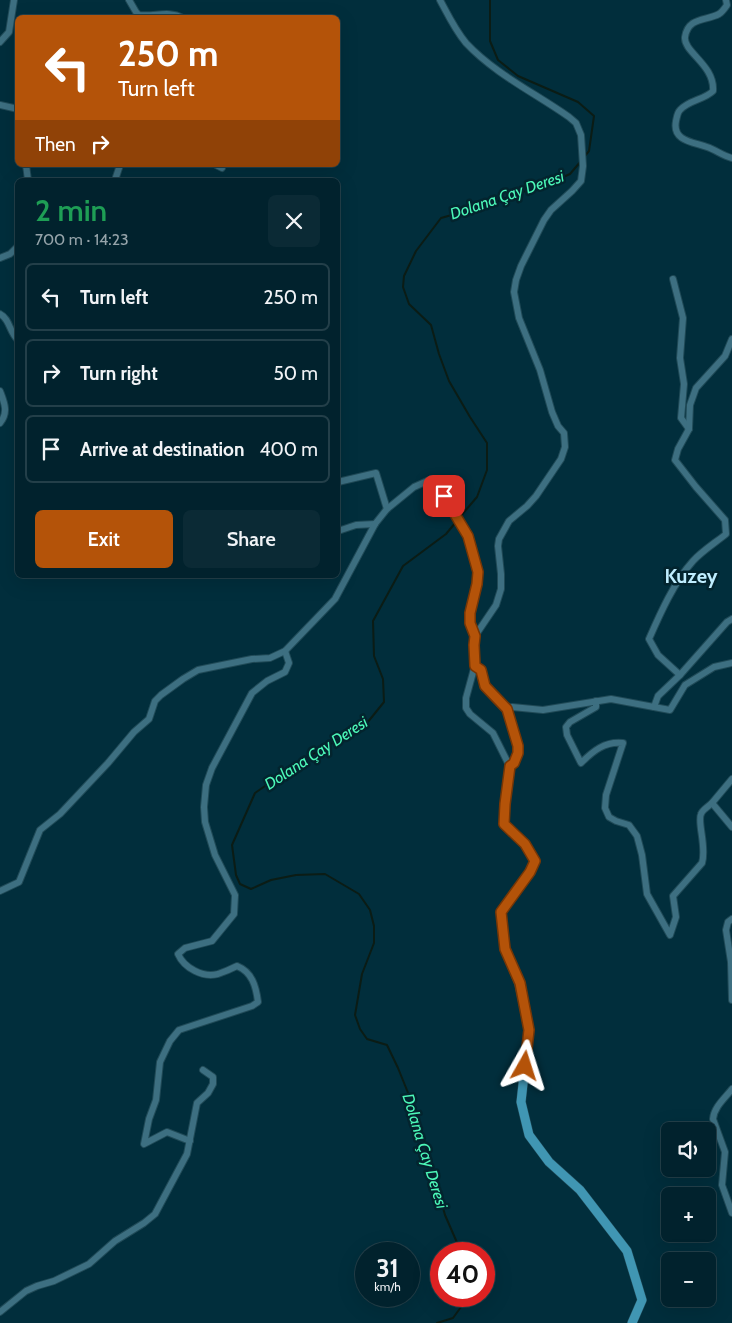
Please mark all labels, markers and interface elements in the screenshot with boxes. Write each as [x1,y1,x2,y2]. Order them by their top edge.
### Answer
text: 250 m [118,32,218,75]
icon: left [35,35,100,100]
text: Turn left [118,75,195,102]
icon: right [86,130,114,158]
text: Then [35,133,76,156]
water label: Dolana Çay Deresi [447,166,567,223]
text: 2 min [35,192,107,229]
button: close [268,195,320,247]
text: 700 m · 14:23 [35,230,129,249]
icon: left [37,283,65,311]
text: Turn left [80,286,148,309]
text: 250 m [264,286,318,309]
icon: right [37,359,65,387]
text: Turn right [80,362,158,385]
text: 50 m [274,362,318,385]
icon: arrive [37,435,65,463]
text: Arrive at destination [80,438,244,461]
text: 400 m [260,438,318,461]
pin [423,475,465,517]
icon: arrive [430,482,458,510]
button: Exit [35,510,173,568]
button: Share [183,510,320,568]
district label: Kuzey [664,564,718,588]
water label: Dolana Çay Deresi [261,712,372,794]
position arrow [498,1039,550,1091]
water label: Dolana Çay Deresi [398,1091,452,1211]
map controls [661,1122,716,1307]
button: sound [661,1122,716,1177]
button: + [661,1187,716,1242]
speed limit sign: 40 [430,1242,495,1307]
button: − [661,1252,716,1307]
text: 31 [376,1253,399,1283]
text: km/h [374,1279,401,1294]

